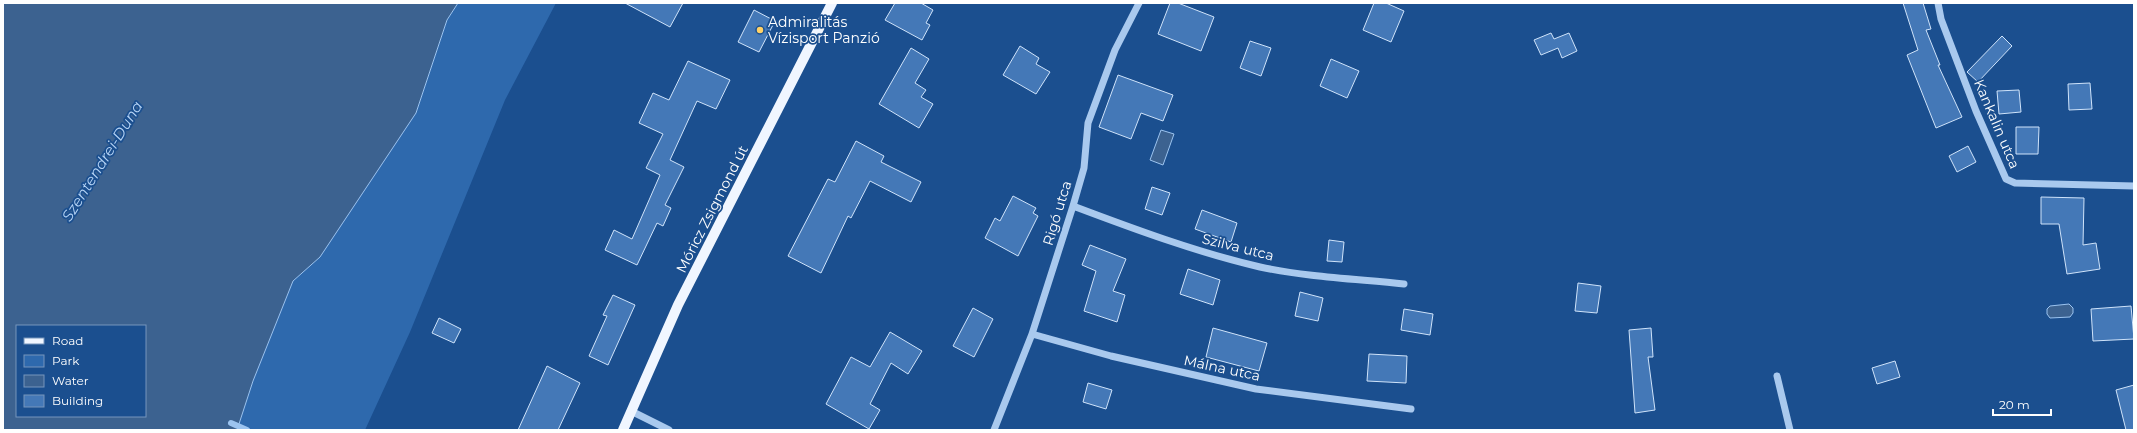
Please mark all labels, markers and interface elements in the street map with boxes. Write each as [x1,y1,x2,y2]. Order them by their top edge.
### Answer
place label: Admiralitás Vízisport Panzió [768,13,880,47]
marker: Admiralitás Vízisport Panzió [755,25,765,35]
street label: Kankalin utca [1970,76,2024,172]
water label: Szentendrei-Duna [57,97,147,225]
street label: Móricz Zsigmond út [672,142,752,276]
street label: Rigó utca [1039,178,1075,248]
street label: Szilva utca [1200,229,1276,265]
legend [16,325,146,417]
text: Road [52,333,83,348]
street label: Málna utca [1182,351,1262,385]
text: Park [52,353,80,368]
text: Water [52,373,89,388]
scale bar [1993,391,2051,417]
text: Building [52,393,103,408]
text: 20 m [1999,397,2030,412]

